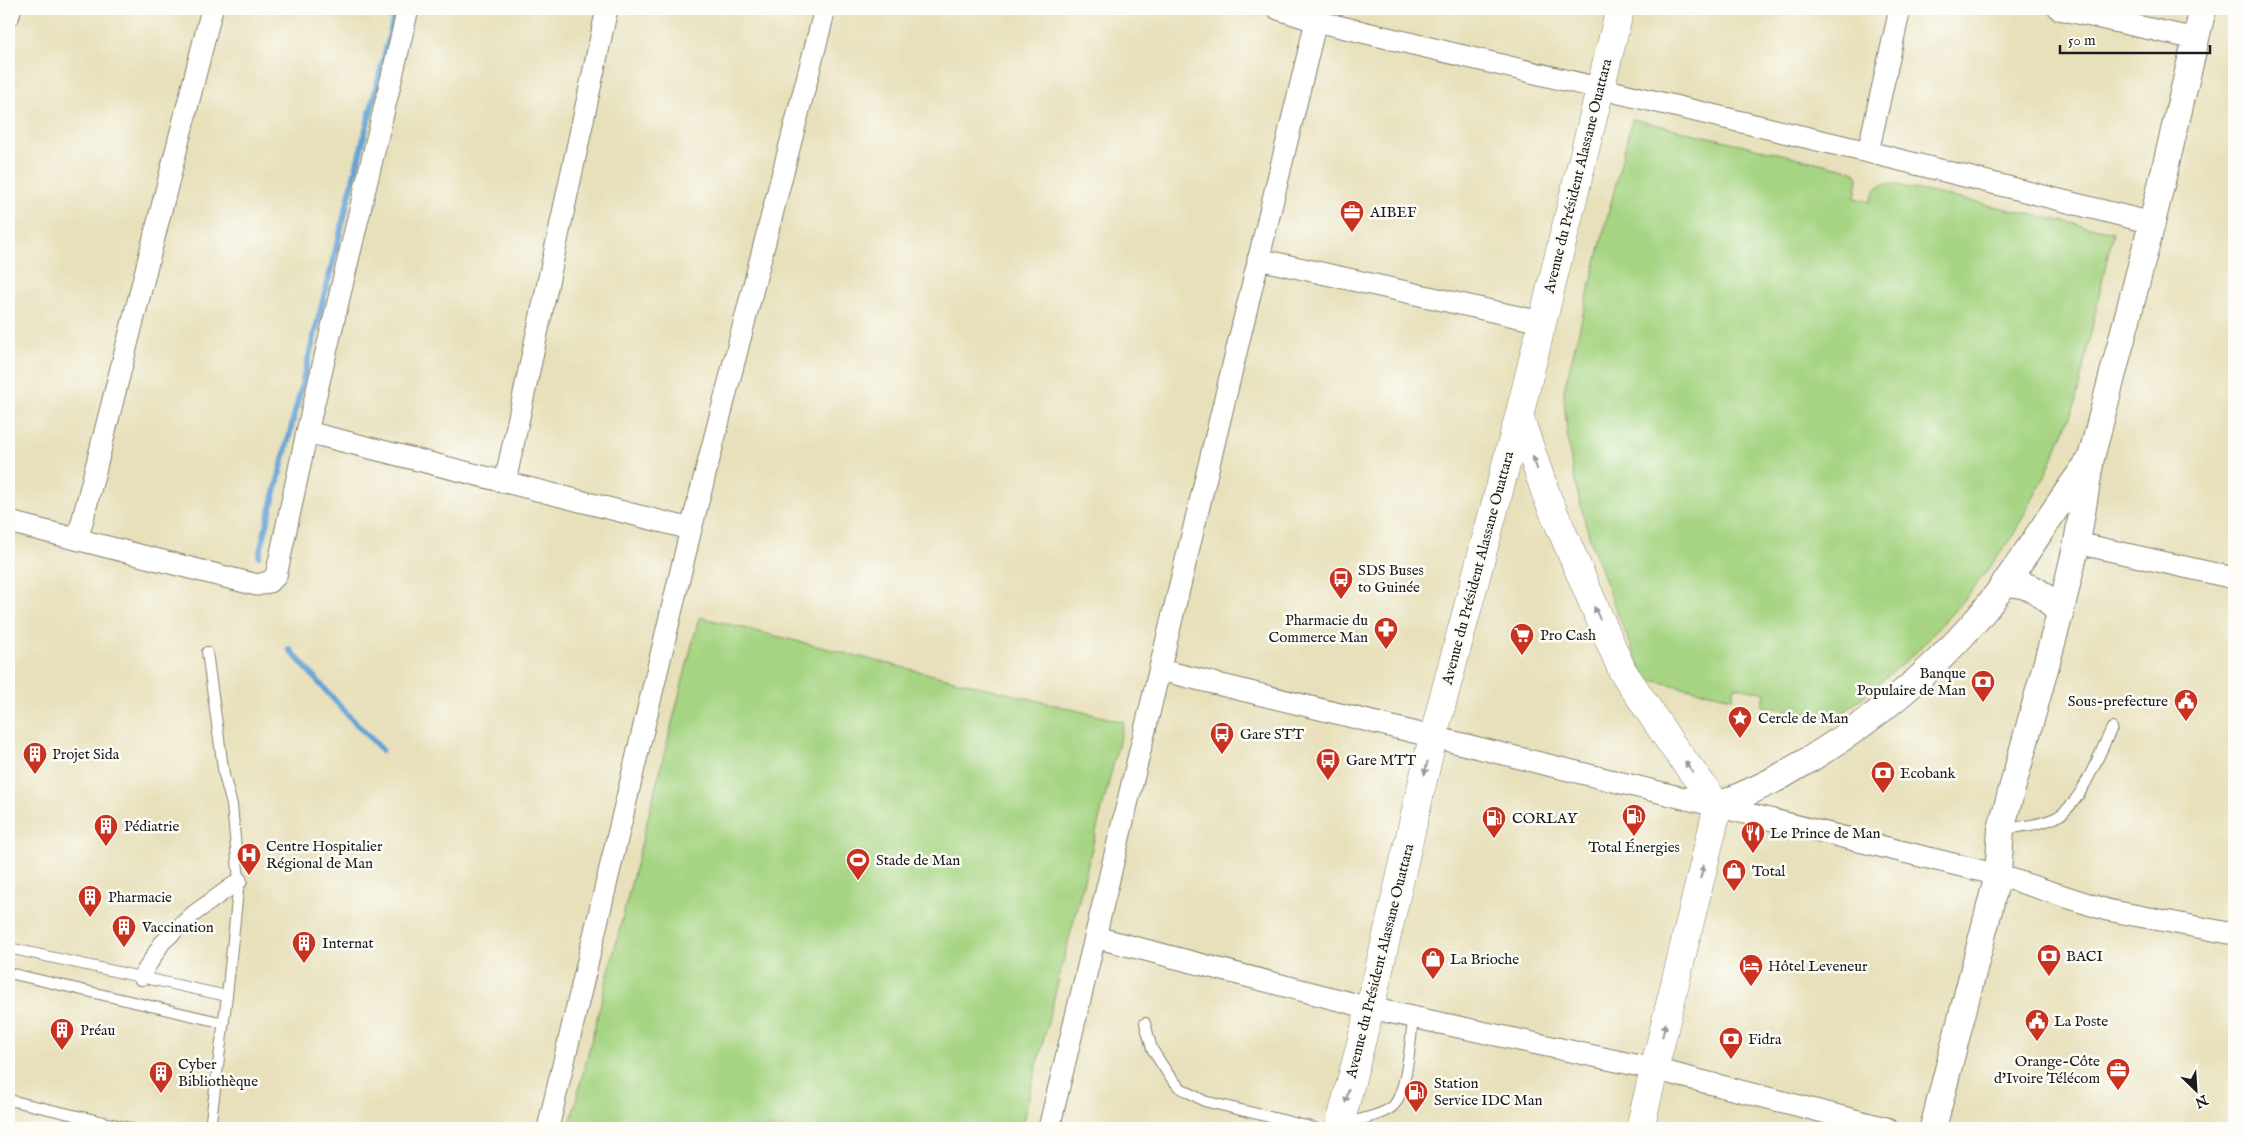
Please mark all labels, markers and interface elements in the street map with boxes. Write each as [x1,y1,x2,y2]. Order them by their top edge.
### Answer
scale bar [2060,22,2210,54]
text: 50 m [2068,31,2096,50]
street label: Avenue du Président Alassane Ouattara [1539,56,1617,296]
office icon: AIBEF [1339,199,1365,233]
place label: AIBEF [1369,203,1417,222]
street label: Avenue du Président Alassane Ouattara [1437,449,1519,688]
one-way arrow [1531,455,1539,470]
place label: SDS Buses to Guinée [1358,561,1424,597]
bus stop icon: SDS Buses to Guinée [1328,566,1354,600]
one-way arrow [1592,606,1600,620]
place label: Pharmacie du Commerce Man [1269,611,1368,647]
pharmacy icon: Pharmacie du Commerce Man [1373,616,1399,650]
supermarket icon: Pro Cash [1509,622,1535,656]
place label: Pro Cash [1540,626,1596,645]
place label: Banque Populaire de Man [1857,664,1966,700]
bank icon: Banque Populaire de Man [1970,669,1996,703]
public building icon: Sous-prefecture [2173,688,2199,722]
place label: Sous-prefecture [2068,692,2168,711]
place icon: Cercle de Man [1727,705,1753,739]
place label: Cercle de Man [1758,709,1848,728]
bus stop icon: Gare STT [1209,721,1235,755]
place label: Gare STT [1240,725,1304,744]
building icon: Projet Sida [22,741,48,775]
place label: Projet Sida [52,745,120,764]
bus stop icon: Gare MTT [1315,747,1341,781]
place label: Gare MTT [1346,751,1416,770]
one-way arrow [1684,760,1694,774]
bank icon: Ecobank [1870,760,1896,794]
one-way arrow [1422,761,1430,776]
place label: Ecobank [1900,764,1956,783]
fuel station icon: Total Énergies [1621,803,1647,837]
fuel station icon: CORLAY [1481,805,1507,839]
place label: CORLAY [1512,809,1578,828]
building icon: Pédiatrie [93,813,119,847]
place label: Pédiatrie [124,817,179,836]
restaurant icon: Le Prince de Man [1740,820,1766,854]
place label: Le Prince de Man [1770,824,1880,843]
place label: Centre Hospitalier Régional de Man [266,837,383,873]
place label: Total Énergies [1588,838,1680,857]
street label: Avenue du Président Alassane Ouattara [1341,841,1419,1081]
hospital icon: Centre Hospitalier Régional de Man [236,842,262,876]
sports icon: Stade de Man [845,847,871,881]
place label: Stade de Man [876,851,960,870]
shop icon: Total [1721,858,1747,892]
place label: Total [1752,862,1786,881]
one-way arrow [1698,864,1706,879]
building icon: Pharmacie [77,884,103,918]
place label: Pharmacie [108,888,172,907]
building icon: Vaccination [111,914,137,948]
place label: Vaccination [141,918,214,937]
building icon: Internat [291,930,317,964]
place label: Internat [322,934,374,953]
bank icon: BACI [2036,943,2062,977]
shop icon: La Brioche [1420,946,1446,980]
place label: BACI [2066,947,2104,966]
place label: La Brioche [1450,950,1519,969]
hotel icon: Hôtel Leveneur [1738,953,1764,987]
place label: Hôtel Leveneur [1768,957,1868,976]
public building icon: La Poste [2024,1008,2050,1042]
place label: La Poste [2054,1012,2108,1031]
building icon: Préau [49,1017,75,1051]
place label: Préau [80,1021,116,1040]
one-way arrow [1660,1022,1668,1037]
bank icon: Fidra [1718,1026,1744,1060]
place label: Fidra [1748,1030,1782,1049]
place label: Orange-Côte d'Ivoire Télécom [1994,1052,2100,1088]
place label: Cyber Bibliothèque [178,1055,258,1091]
office icon: Orange-Côte d'Ivoire Télécom [2105,1057,2131,1091]
building icon: Cyber Bibliothèque [148,1060,174,1094]
north arrow [2170,1064,2220,1114]
place label: Station Service IDC Man [1434,1074,1542,1110]
fuel station icon: Station Service IDC Man [1403,1079,1429,1113]
one-way arrow [1343,1089,1351,1104]
text: N [2192,1090,2211,1112]

